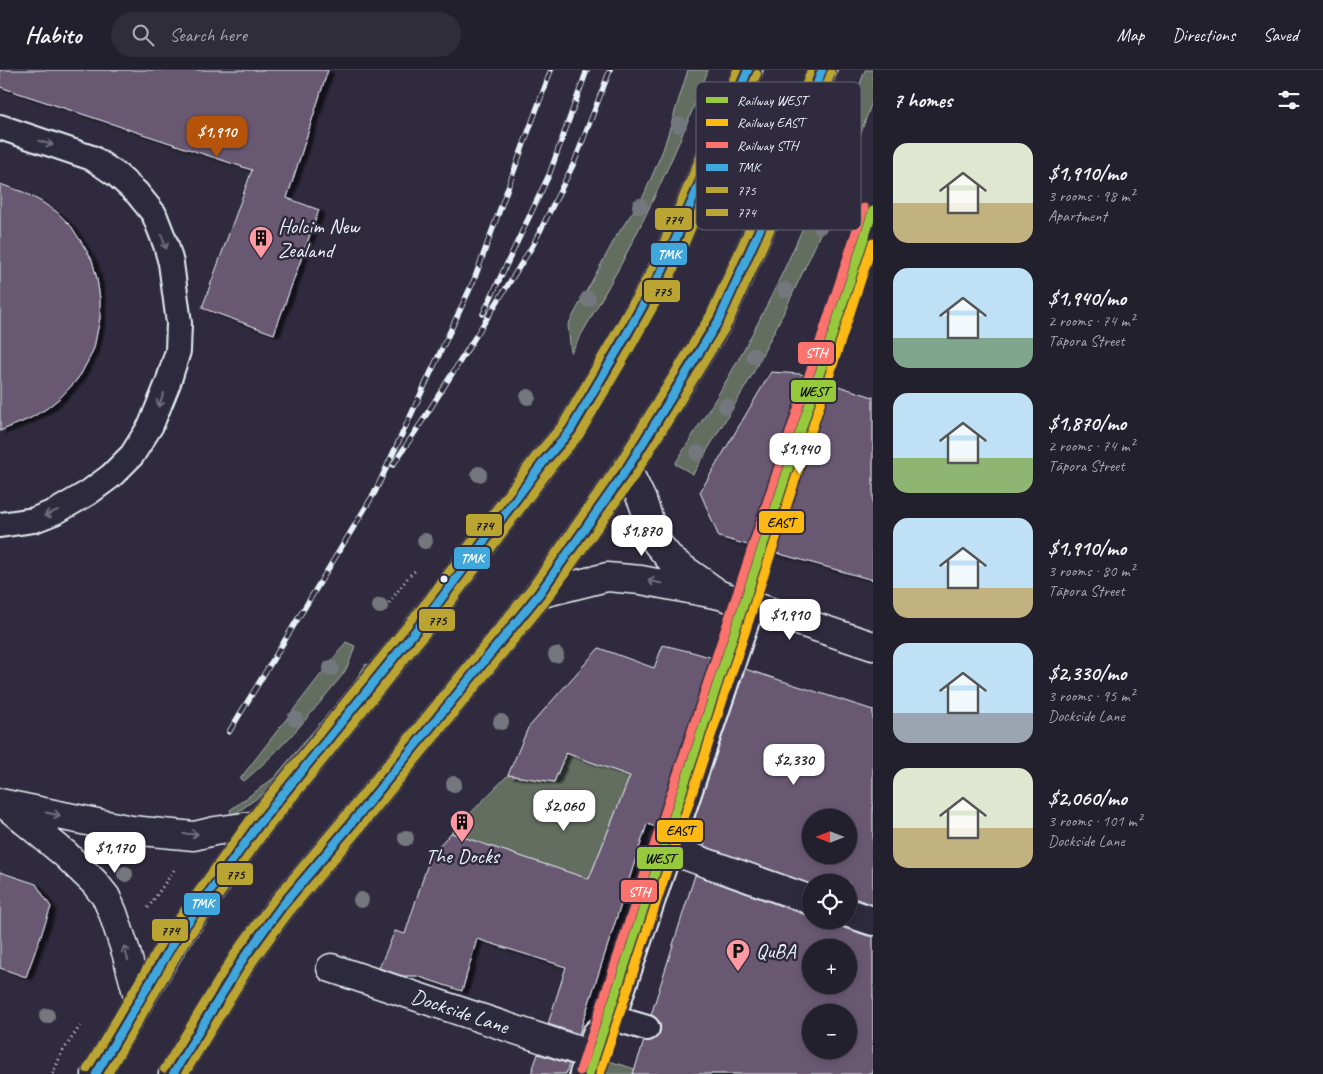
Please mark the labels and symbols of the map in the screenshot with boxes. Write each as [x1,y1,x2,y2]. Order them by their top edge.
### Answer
legend [696,82,861,230]
text: Railway WEST [737,92,810,109]
text: Railway EAST [737,114,808,131]
pin: $1,910 [176,116,258,158]
text: Railway STH [737,137,800,154]
one-way arrow [38,138,54,148]
text: TMK [737,159,762,176]
text: 775 [737,182,757,199]
text: 774 [737,204,758,221]
line badge: 774 [654,207,693,231]
text: 774 [664,211,684,228]
place label: Holcim New Zealand [278,213,361,263]
building icon: Holcim New Zealand [248,225,274,259]
one-way arrow [160,234,170,250]
line badge: TMK [650,242,688,266]
text: TMK [657,246,684,263]
line badge: 775 [643,279,681,303]
text: 775 [653,283,673,300]
line badge: STH [797,341,835,365]
text: STH [805,344,830,361]
line badge: WEST [790,379,837,403]
text: WEST [799,383,833,400]
one-way arrow [156,392,165,407]
pin: $1,940 [759,432,841,475]
one-way arrow [44,509,59,519]
line badge: EAST [758,510,805,534]
line badge: 774 [465,513,503,537]
pin: $1,870 [601,514,683,557]
text: EAST [767,514,798,531]
text: 774 [475,517,495,534]
line badge: TMK [453,546,491,570]
text: TMK [460,550,487,567]
unlabelled marker [439,574,449,584]
one-way arrow [647,577,663,587]
pin: $1,910 [749,598,831,641]
line badge: 775 [418,608,456,632]
text: 775 [428,612,448,629]
pin: $2,330 [753,744,835,786]
pin: $2,060 [523,790,605,832]
one-way arrow [44,809,60,819]
building icon: The Docks [449,809,475,843]
north arrow [802,809,858,864]
line badge: EAST [656,819,704,843]
text: EAST [666,822,697,839]
one-way arrow [183,829,199,839]
pin: $1,170 [74,832,156,874]
place label: The Docks [425,843,501,869]
line badge: WEST [636,846,684,870]
text: WEST [645,850,679,867]
line badge: 775 [216,862,254,886]
text: 775 [226,866,246,883]
line badge: STH [620,879,658,903]
text: STH [628,883,653,900]
line badge: TMK [183,892,221,916]
text: TMK [190,895,217,912]
line badge: 774 [151,918,189,942]
text: 774 [161,922,181,939]
parking icon: QuBA [725,938,751,972]
place label: QuBA [756,938,797,964]
one-way arrow [121,945,131,961]
street label: Dockside Lane [408,983,513,1040]

